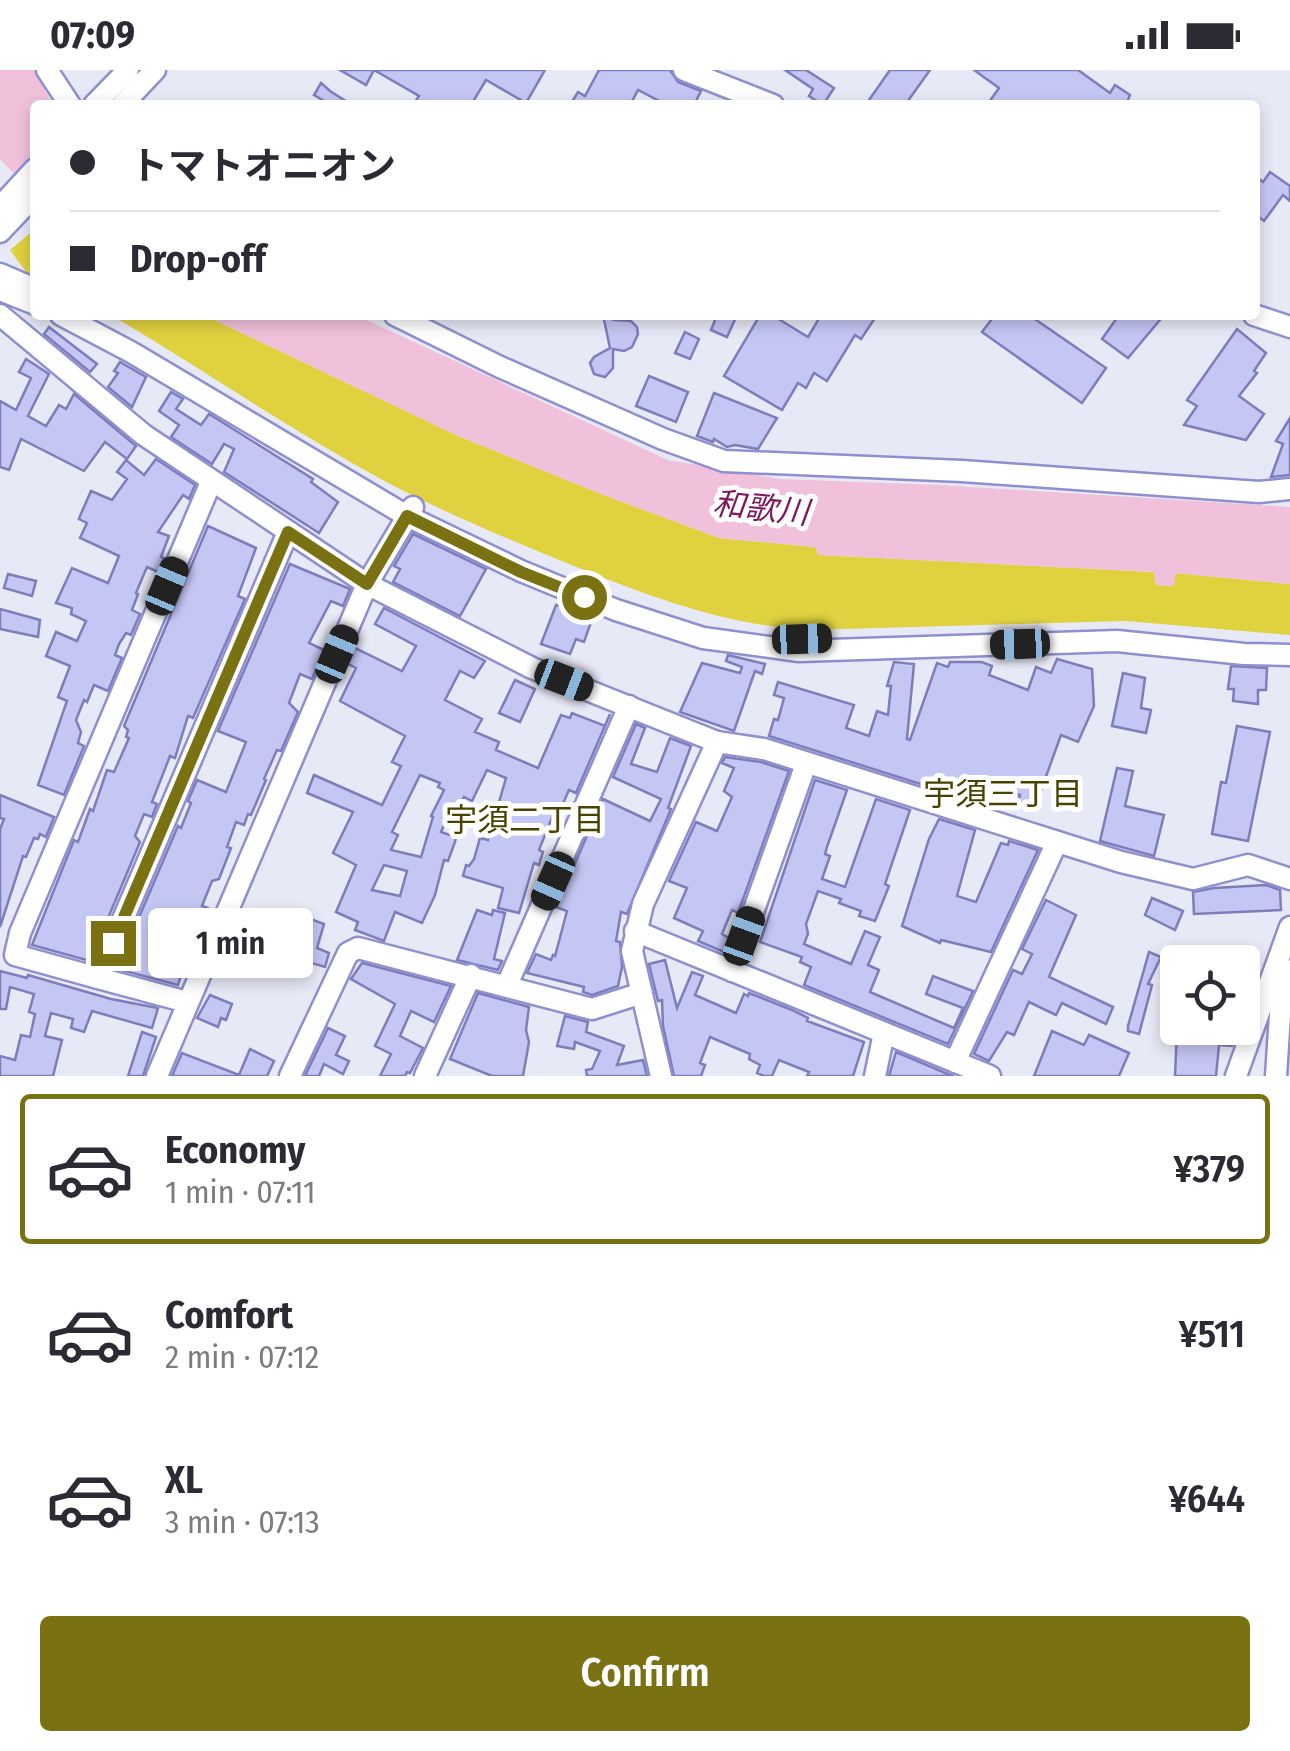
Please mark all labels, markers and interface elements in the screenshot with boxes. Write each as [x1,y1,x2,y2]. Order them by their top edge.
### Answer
text: 07:09 [50,12,135,58]
text: トマトオニオン [130,143,396,189]
text: Drop-off [130,236,266,282]
water label: 和歌川 [711,484,814,532]
car [141,553,193,619]
route start [562,575,607,620]
car [311,621,363,687]
car [771,623,833,655]
car [989,628,1051,660]
car [531,655,597,705]
district label: 宇須三丁目 [923,775,1083,813]
district label: 宇須二丁目 [445,801,605,839]
car [527,847,579,915]
car [720,903,768,969]
callout: 1 min [148,908,313,978]
route end [91,921,136,966]
text: 1 min [196,924,265,962]
map controls [1160,945,1260,1045]
button: locate [1160,945,1260,1045]
icon: car [45,1124,135,1214]
text: Economy [165,1127,305,1173]
text: ¥379 [1174,1146,1245,1192]
text: 1 min · 07:11 [165,1173,315,1211]
icon: car [45,1289,135,1379]
text: Comfort [165,1292,293,1338]
text: ¥511 [1179,1311,1245,1357]
text: 2 min · 07:12 [165,1338,319,1376]
icon: car [45,1454,135,1544]
text: XL [165,1457,203,1503]
text: ¥644 [1169,1476,1245,1522]
text: 3 min · 07:13 [165,1503,320,1541]
button: Confirm [40,1616,1250,1731]

